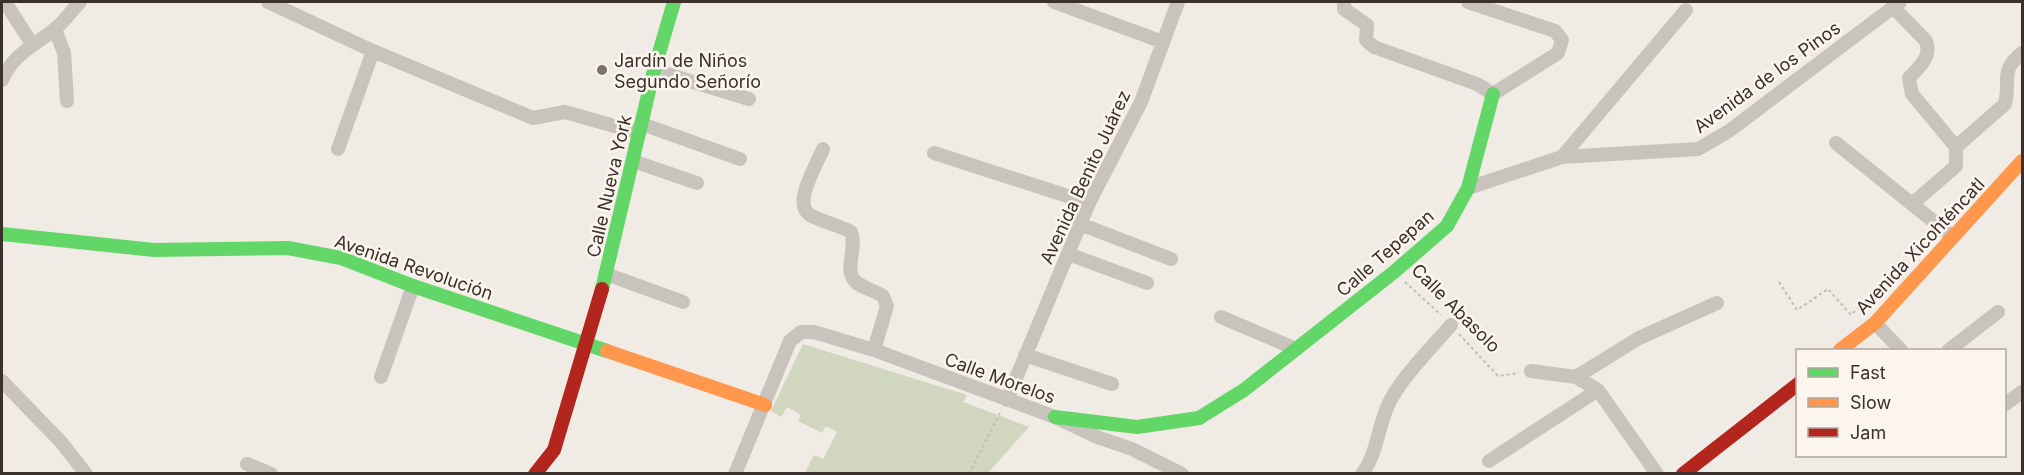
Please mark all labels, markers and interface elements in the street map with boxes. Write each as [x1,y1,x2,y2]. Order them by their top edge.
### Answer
street label: Avenida de los Pinos [1690,17,1844,137]
place label: Jardín de Niños Segundo Señorío [614,50,761,92]
marker: Jardín de Niños Segundo Señorío [595,63,609,77]
street label: Avenida Benito Juárez [1036,87,1134,267]
street label: Calle Nueva York [582,113,636,259]
street label: Avenida Xicohténcatl [1851,174,1989,318]
street label: Calle Tepepan [1332,205,1438,301]
street label: Avenida Revolución [332,230,496,304]
street label: Calle Abasolo [1407,259,1505,357]
street label: Calle Morelos [942,348,1058,408]
legend [1796,349,2006,457]
text: Fast [1850,362,1886,383]
text: Slow [1850,392,1891,413]
text: Jam [1850,422,1886,443]

